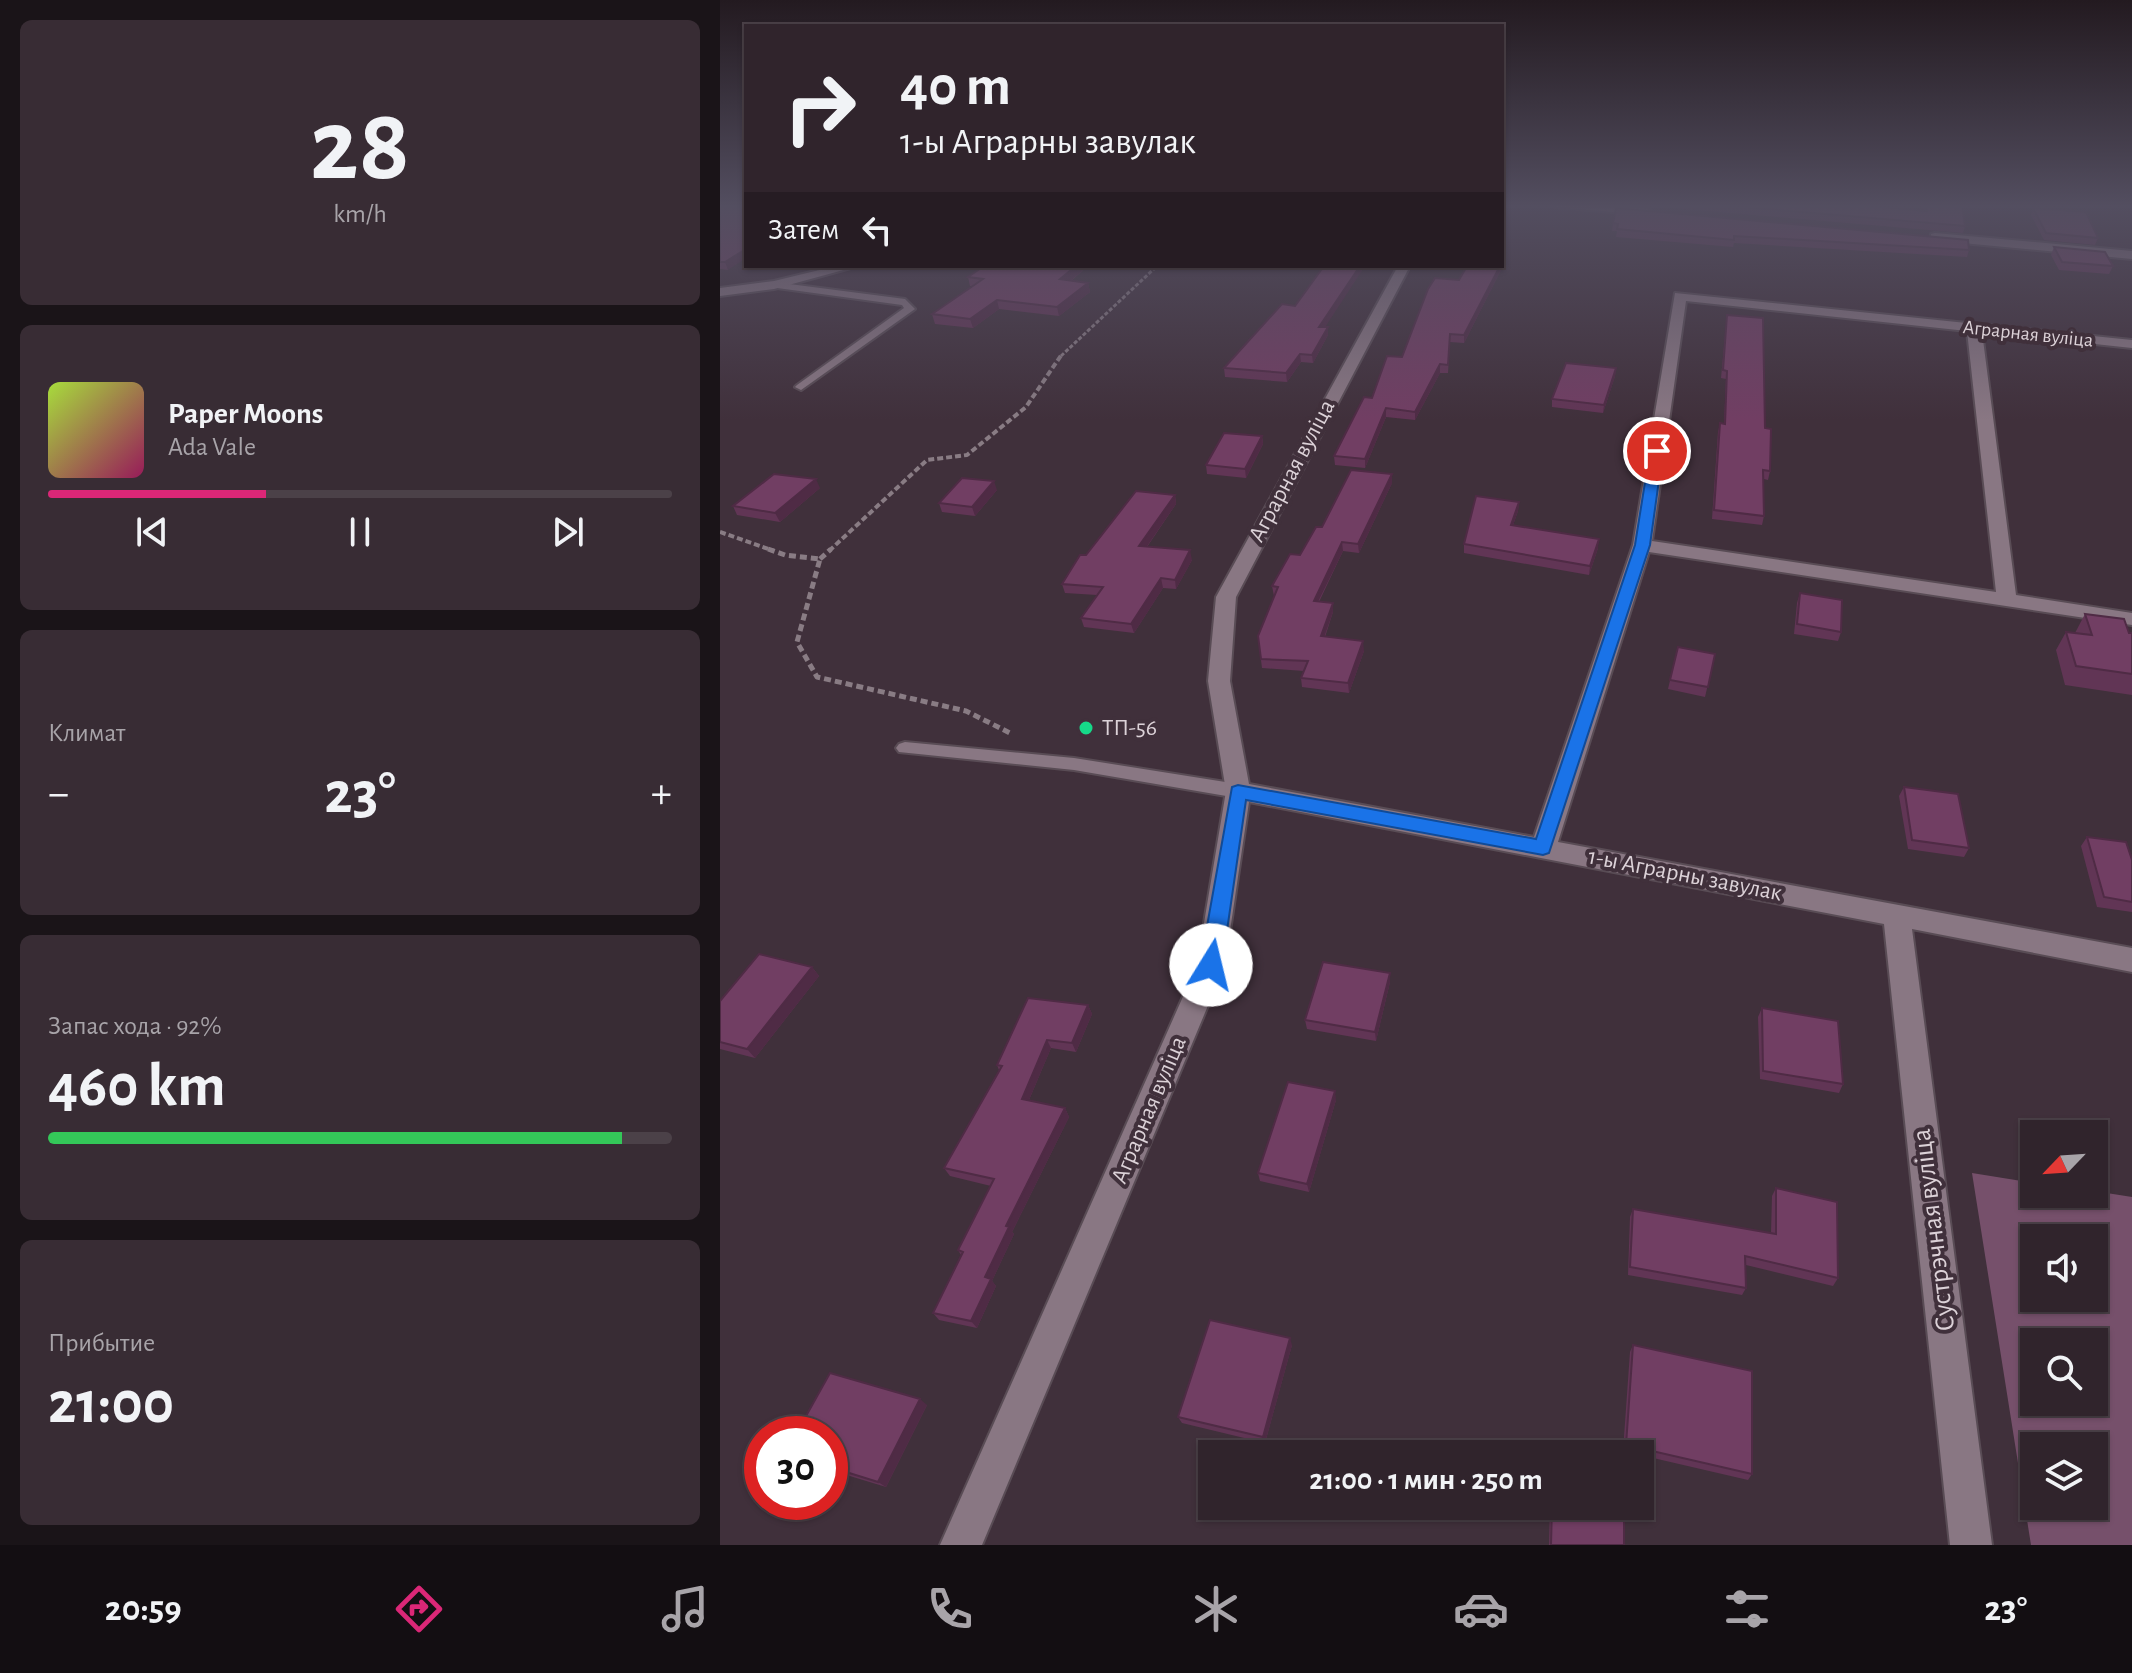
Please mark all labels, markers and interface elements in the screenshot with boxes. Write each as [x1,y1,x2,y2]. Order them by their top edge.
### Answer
icon: right [768,56,872,160]
text: 40 m [900,59,1011,115]
text: 28 [310,95,410,199]
text: 1-ы Аграрны завулак [900,124,1196,160]
text: km/h [333,201,387,227]
icon: left [855,208,899,252]
text: Затем [768,215,839,245]
street label: Аграрная вуліца [1962,317,2094,351]
street label: Аграрная вуліца [1244,396,1340,546]
text: Paper Moons [168,399,323,429]
pin [1623,417,1691,485]
icon: arrive [1635,429,1679,473]
text: Ada Vale [168,434,256,460]
icon: previous [130,510,174,554]
icon: pause [338,510,382,554]
icon: next [546,510,590,554]
place label: ТП-56 [1102,716,1157,740]
marker: ТП-56 [1077,719,1095,737]
text: Климат [48,720,125,746]
text: 23° [324,764,396,824]
text: − [48,772,69,816]
text: + [651,772,672,816]
street label: 1-ы Аграрны завулак [1586,844,1784,906]
position arrow [1169,923,1253,1007]
text: Запас хода · 92% [48,1013,222,1039]
street label: Аграрная вуліца [1107,1033,1191,1187]
text: 460 km [48,1057,226,1117]
north arrow [2020,1120,2108,1208]
map controls [2020,1120,2108,1520]
street label: Сустрэчная вуліца [1908,1127,1960,1333]
button: sound [2020,1224,2108,1312]
button: search [2020,1328,2108,1416]
text: Прибытие [48,1330,155,1356]
text: 21:00 [48,1374,174,1434]
speed limit sign: 30 [744,1416,848,1520]
button: layers [2020,1432,2108,1520]
text: 21:00 · 1 мин · 250 m [1309,1465,1543,1495]
icon: directions [391,1581,447,1637]
icon: music [657,1581,713,1637]
icon: phone [922,1581,978,1637]
icon: climate [1188,1581,1244,1637]
icon: car [1453,1581,1509,1637]
icon: filters [1719,1581,1775,1637]
text: 20:59 [105,1591,182,1627]
text: 23° [1984,1591,2027,1627]

